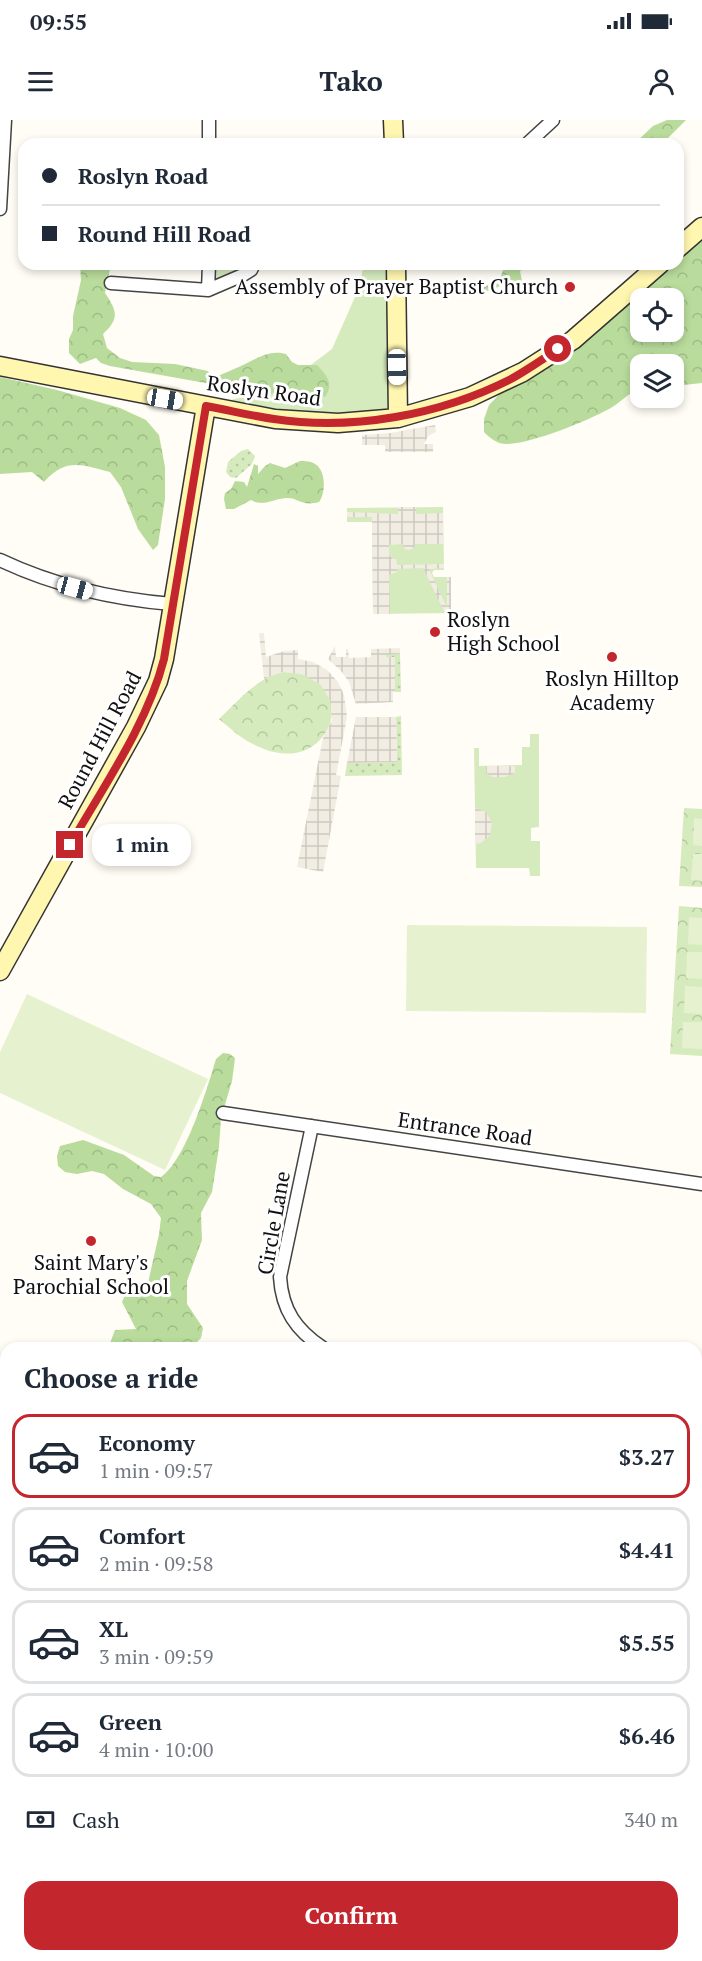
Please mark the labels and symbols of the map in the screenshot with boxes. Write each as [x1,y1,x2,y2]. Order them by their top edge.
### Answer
place label: Assembly of Prayer Baptist Church [235,272,558,300]
marker: Assembly of Prayer Baptist Church [563,280,577,294]
route start [544,335,571,362]
car [388,349,406,385]
street label: Roslyn Road [205,368,323,412]
car [146,387,184,411]
car [55,575,95,601]
place label: Roslyn High School [447,605,560,657]
marker: Roslyn High School [428,625,442,639]
marker: Roslyn Hilltop Academy [605,650,619,664]
place label: Roslyn Hilltop Academy [545,664,679,716]
street label: Round Hill Road [51,666,147,813]
callout: 1 min [91,824,190,866]
route end [56,831,83,858]
street label: Entrance Road [396,1105,535,1151]
street label: Circle Lane [250,1169,296,1277]
marker: Saint Mary's Parochial School [84,1234,98,1248]
place label: Saint Mary's Parochial School [13,1248,169,1300]

